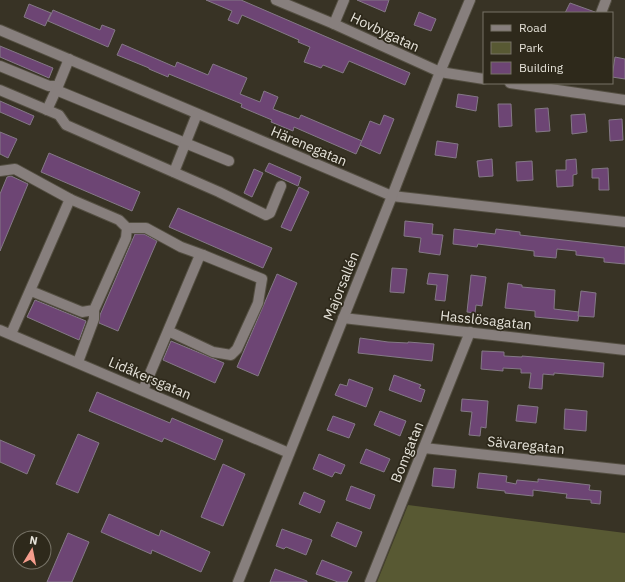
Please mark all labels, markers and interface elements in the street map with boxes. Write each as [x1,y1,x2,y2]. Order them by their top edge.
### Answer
street label: Hovbygatan [348,8,422,56]
legend [483,12,613,84]
text: Road [519,20,547,35]
text: Park [519,40,544,55]
text: Building [519,60,564,75]
street label: Härenegatan [268,122,350,170]
street label: Majorsallén [319,249,363,323]
street label: Hasslösagatan [439,306,533,334]
street label: Lidåkersgatan [106,353,194,403]
street label: Bomgatan [387,419,427,485]
street label: Sävaregatan [486,432,566,458]
north arrow [12,530,52,570]
text: N [29,533,39,548]

